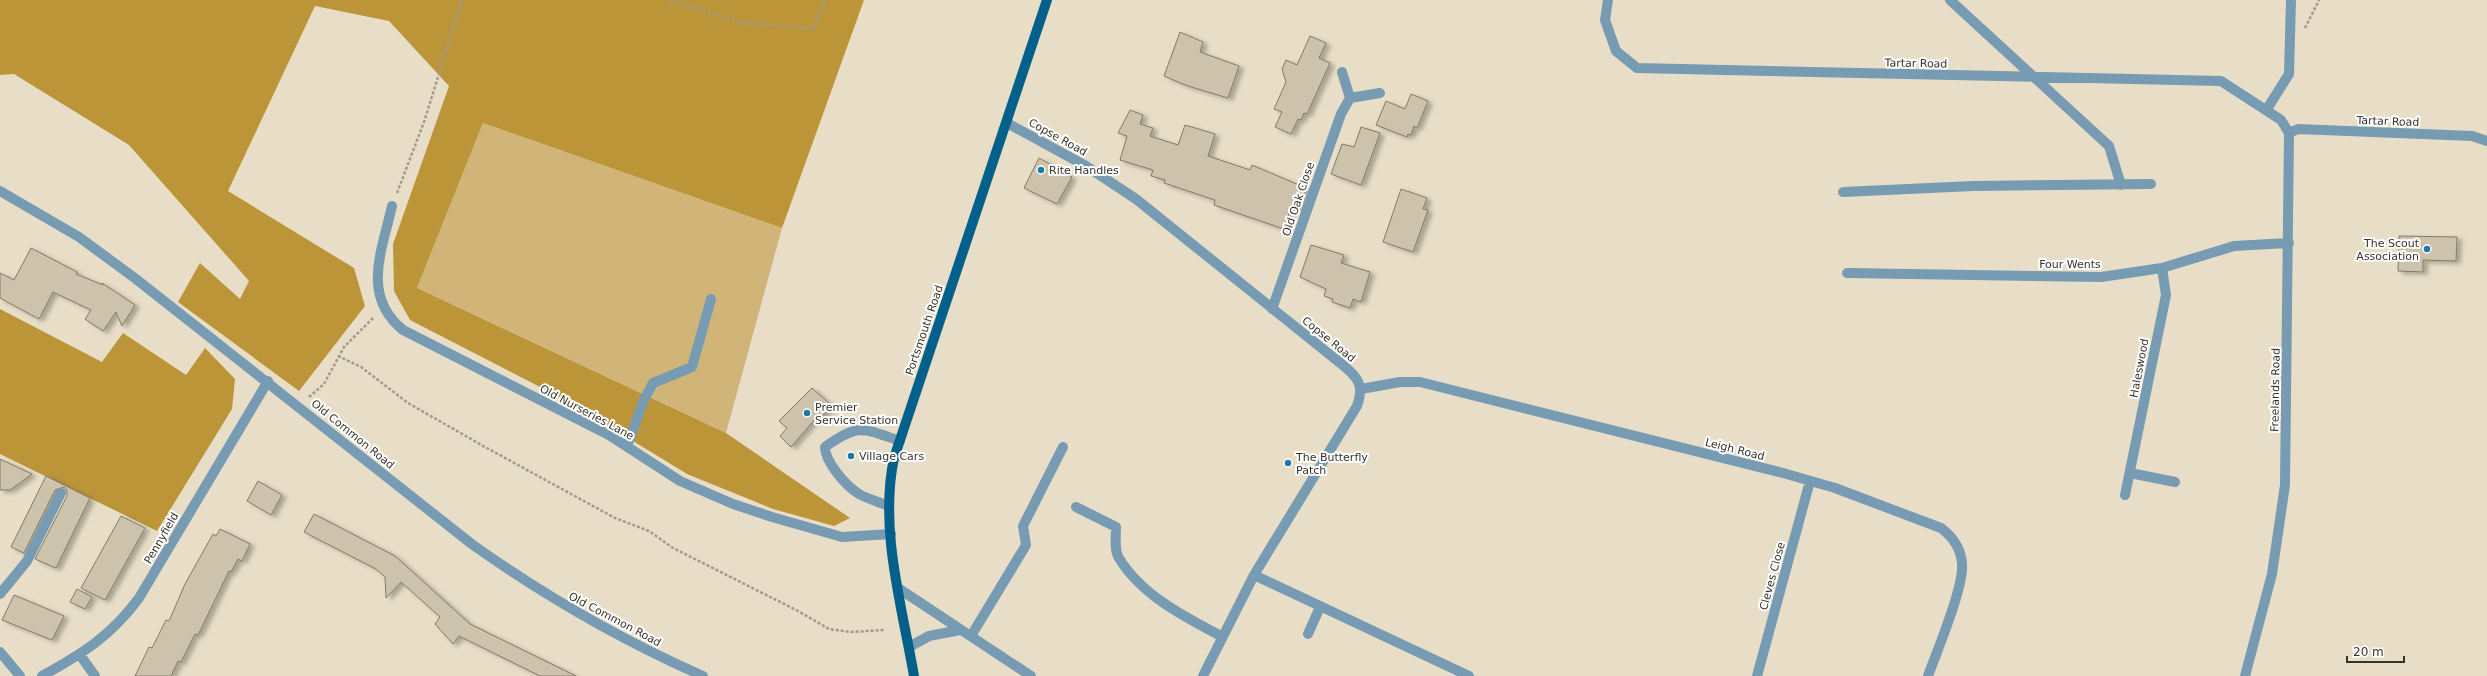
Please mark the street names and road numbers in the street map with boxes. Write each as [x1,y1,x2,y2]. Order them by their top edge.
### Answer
street label: Tartar Road [1883,56,1948,71]
street label: Tartar Road [2355,114,2420,129]
street label: Copse Road [1026,116,1089,159]
street label: Old Oak Close [1280,160,1317,238]
street label: Four Wents [2039,258,2101,271]
street label: Portsmouth Road [903,283,946,377]
street label: Copse Road [1299,314,1358,365]
street label: Haleswood [2127,337,2152,399]
street label: Freelands Road [2268,348,2283,432]
street label: Old Nurseries Lane [538,382,636,443]
street label: Old Common Road [309,397,397,472]
street label: Leigh Road [1704,436,1766,463]
street label: Pennyfield [142,510,181,566]
street label: Cleves Close [1757,540,1788,612]
street label: Old Common Road [566,590,663,649]

